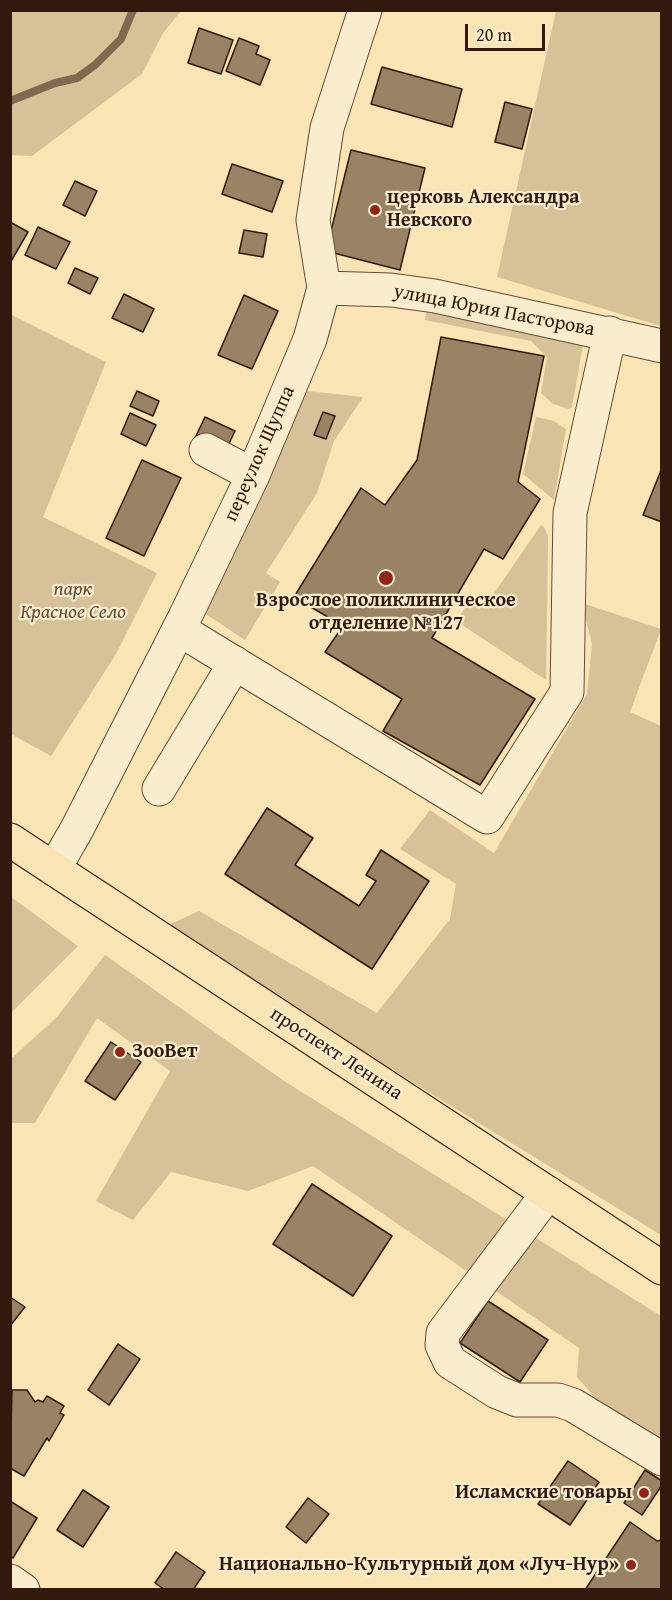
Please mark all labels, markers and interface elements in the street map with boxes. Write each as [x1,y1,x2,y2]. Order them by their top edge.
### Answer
scale bar [468,12,548,50]
text: 20 m [476,21,512,48]
place label: церковь Александра Невского [387,186,580,233]
marker: церковь Александра Невского [368,203,382,217]
street label: улица Юрия Пасторова [392,280,596,342]
street label: переулок Щуппа [219,382,301,526]
marker: Взрослое поликлиническое отделение №127 [377,569,395,587]
park label: парк Красное Село [20,578,126,625]
place label: Взрослое поликлиническое отделение №127 [256,589,516,636]
street label: проспект Ленина [265,1002,407,1106]
place label: ЗооВет [132,1040,197,1064]
marker: ЗооВет [113,1045,127,1059]
place label: Исламские товары [455,1481,632,1505]
marker: Исламские товары [637,1486,651,1500]
place label: Национально-Культурный дом «Луч-Нур» [219,1553,619,1577]
marker: Национально-Культурный дом «Луч-Нур» [624,1558,638,1572]

